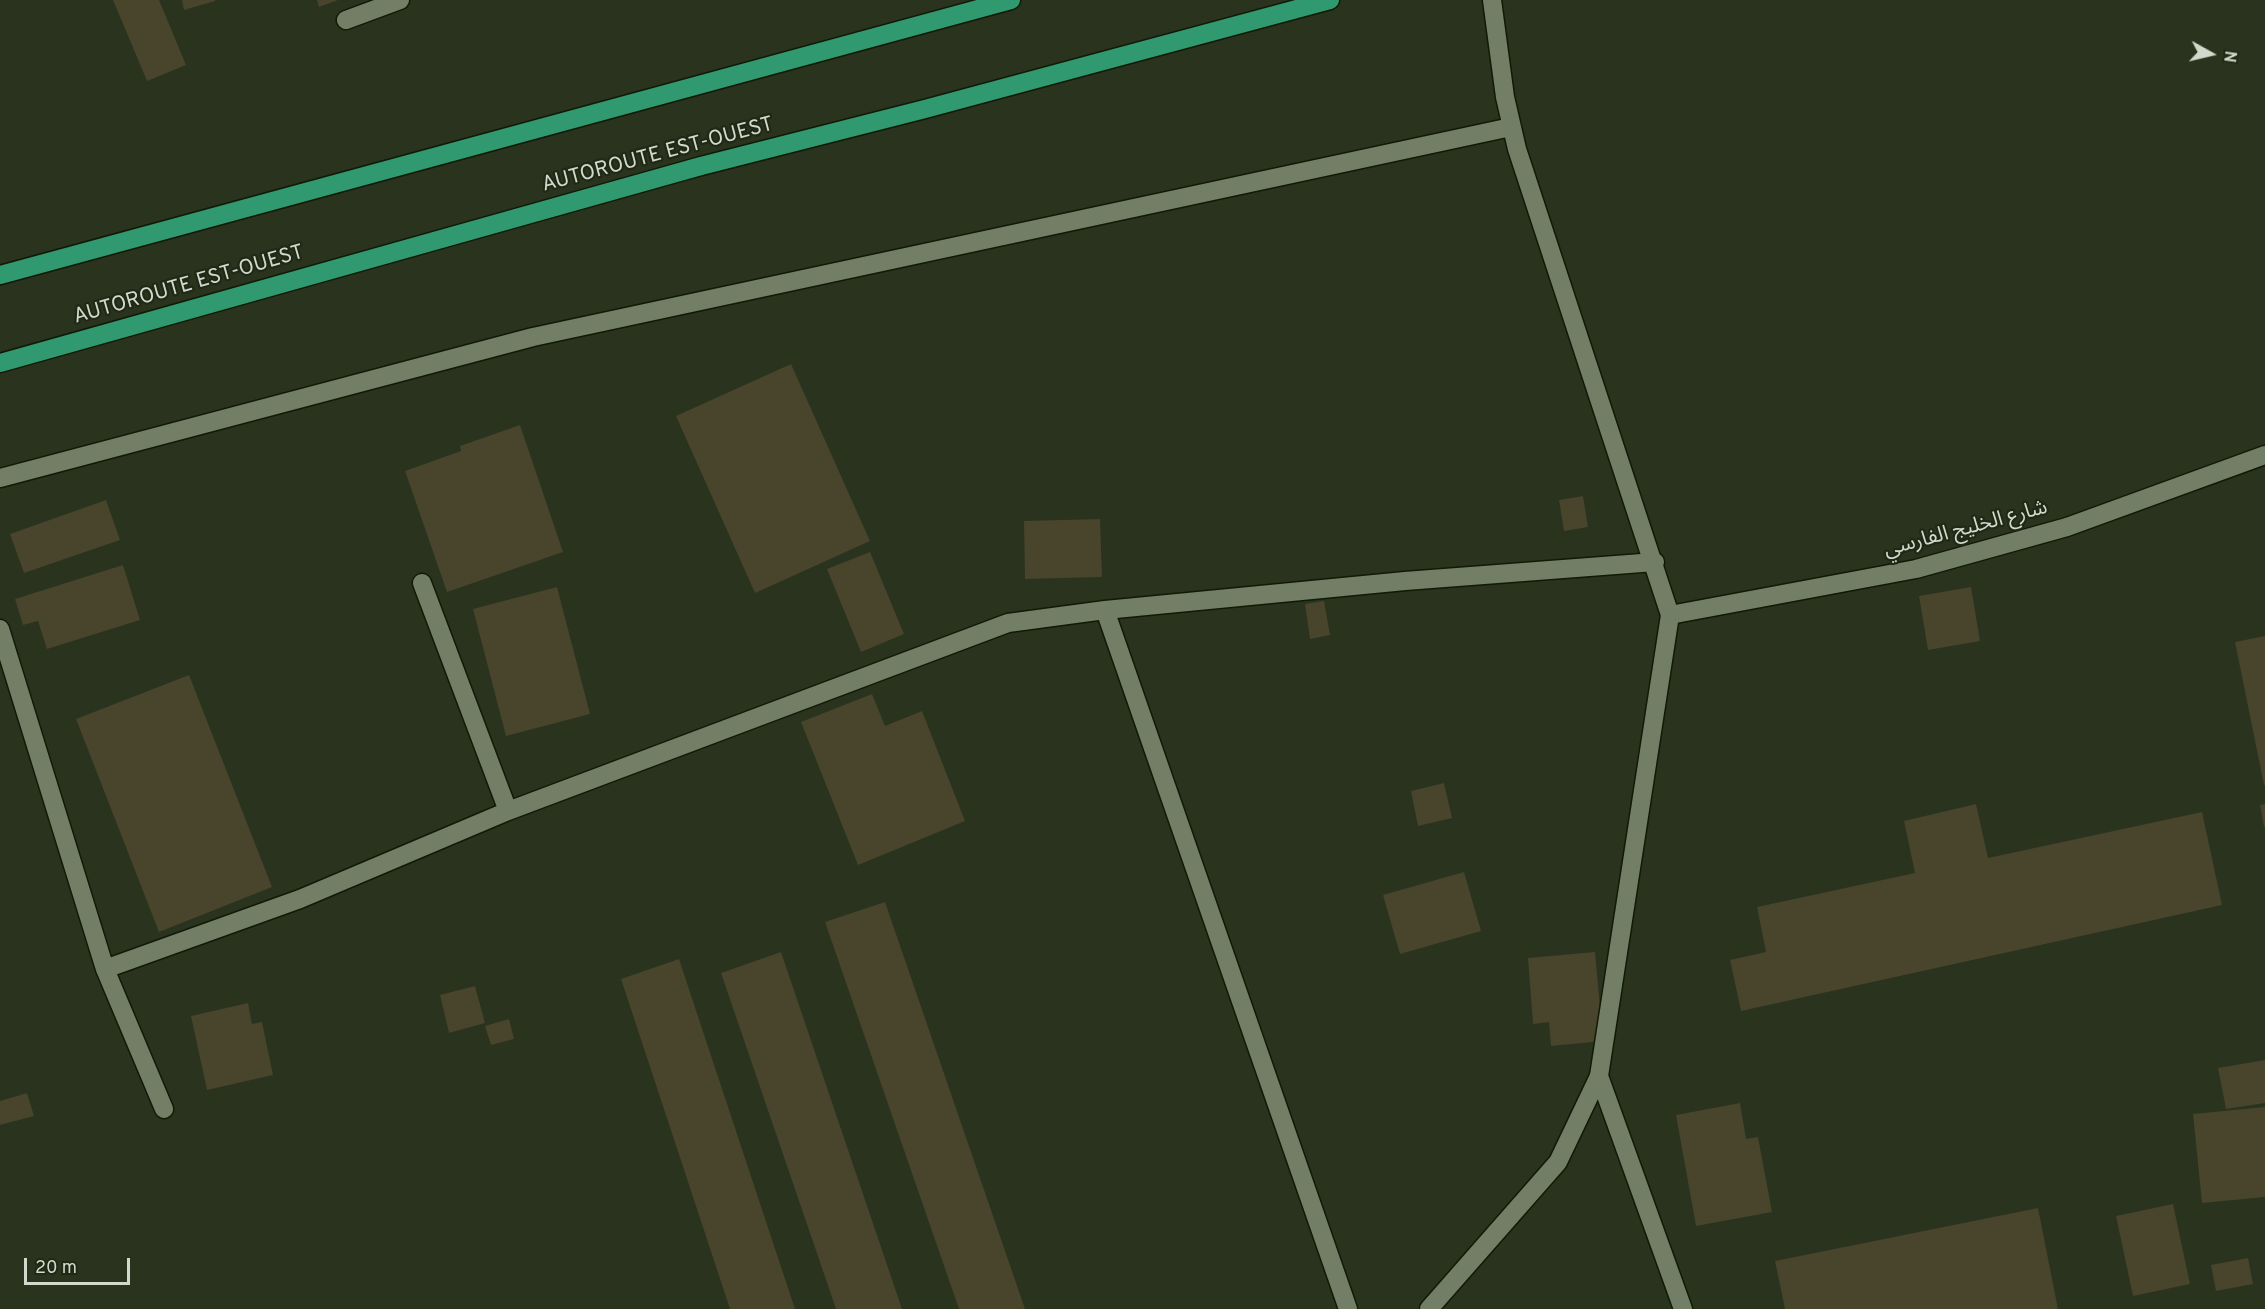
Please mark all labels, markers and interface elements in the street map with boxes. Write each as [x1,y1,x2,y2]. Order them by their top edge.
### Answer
north arrow [2181,24,2241,84]
text: N [2218,49,2240,64]
street label: AUTOROUTE EST-OUEST [540,113,776,199]
street label: AUTOROUTE EST-OUEST [71,241,307,331]
street label: شارع الخليج الفارسي [1881,496,2051,564]
scale bar [27,1246,134,1284]
text: 20 m [35,1257,77,1280]

